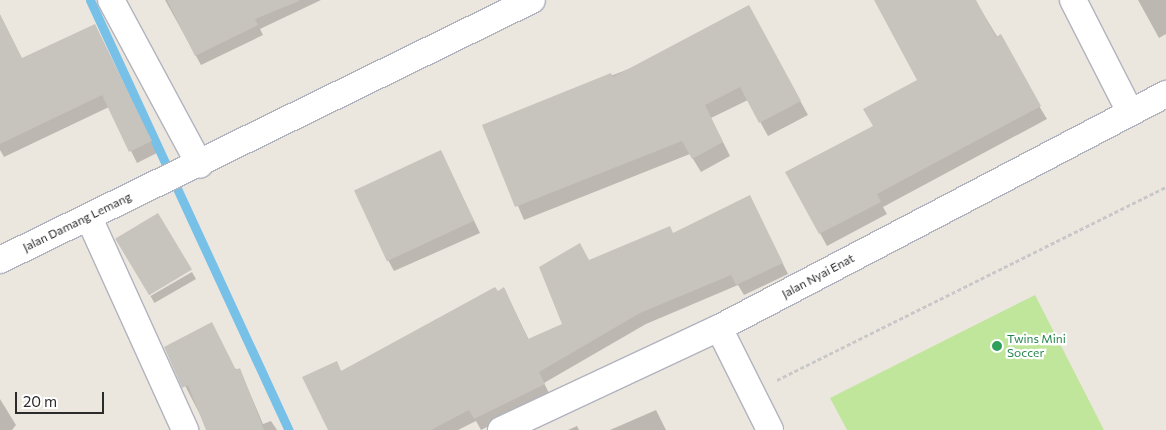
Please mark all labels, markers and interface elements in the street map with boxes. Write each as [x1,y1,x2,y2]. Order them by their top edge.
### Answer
street label: Jalan Damang Lemang [20,189,134,255]
street label: Jalan Nyai Enat [779,251,857,301]
place label: Twins Mini Soccer [1007,332,1066,360]
marker: Twins Mini Soccer [991,340,1003,352]
scale bar [18,382,106,414]
text: 20 m [23,392,57,410]

